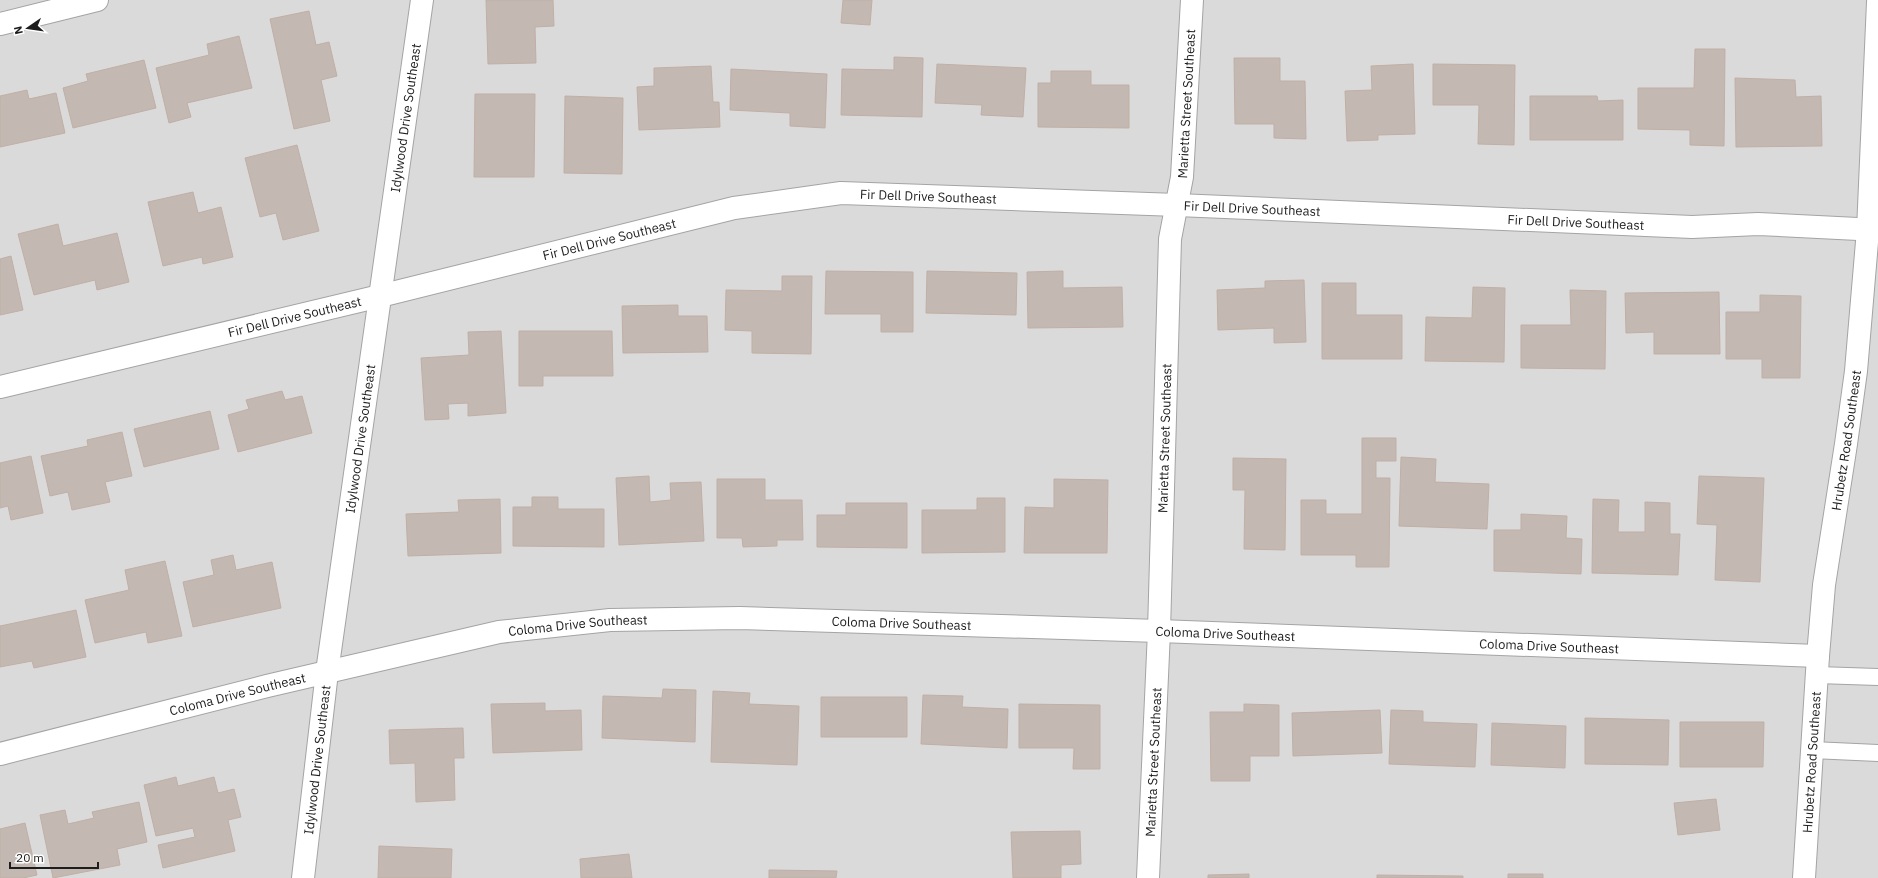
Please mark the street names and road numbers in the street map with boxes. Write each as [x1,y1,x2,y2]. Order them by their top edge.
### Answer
street label: Marietta Street Southeast [1173,28,1199,179]
street label: Idylwood Drive Southeast [386,42,424,193]
street label: Fir Dell Drive Southeast [860,185,997,207]
street label: Fir Dell Drive Southeast [1183,197,1321,220]
street label: Fir Dell Drive Southeast [1507,211,1645,233]
street label: Fir Dell Drive Southeast [541,214,678,264]
street label: Fir Dell Drive Southeast [226,292,363,341]
street label: Idylwood Drive Southeast [341,363,379,514]
street label: Marietta Street Southeast [1154,363,1175,513]
street label: Hrubetz Road Southeast [1827,369,1865,512]
street label: Coloma Drive Southeast [507,611,648,639]
street label: Coloma Drive Southeast [831,612,972,634]
street label: Coloma Drive Southeast [1155,622,1296,645]
street label: Coloma Drive Southeast [1479,635,1619,657]
street label: Coloma Drive Southeast [167,669,307,719]
street label: Idylwood Drive Southeast [300,684,334,835]
street label: Marietta Street Southeast [1141,687,1165,837]
street label: Hrubetz Road Southeast [1798,691,1824,834]

